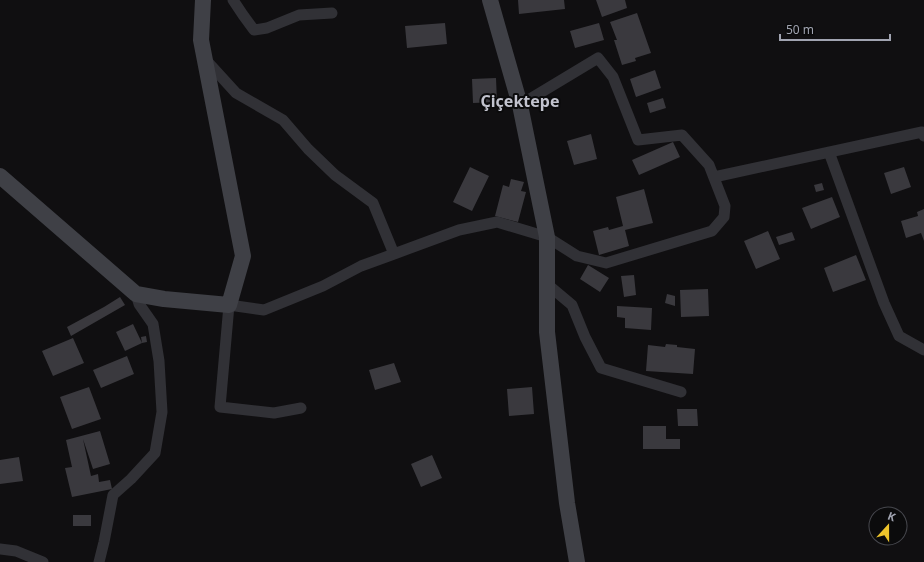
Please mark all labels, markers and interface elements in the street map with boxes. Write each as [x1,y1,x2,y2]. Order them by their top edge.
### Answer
scale bar [780,16,890,42]
text: 50 m [786,21,814,38]
district label: Çiçektepe [481,90,559,112]
north arrow [868,506,908,546]
text: K [886,508,899,525]

